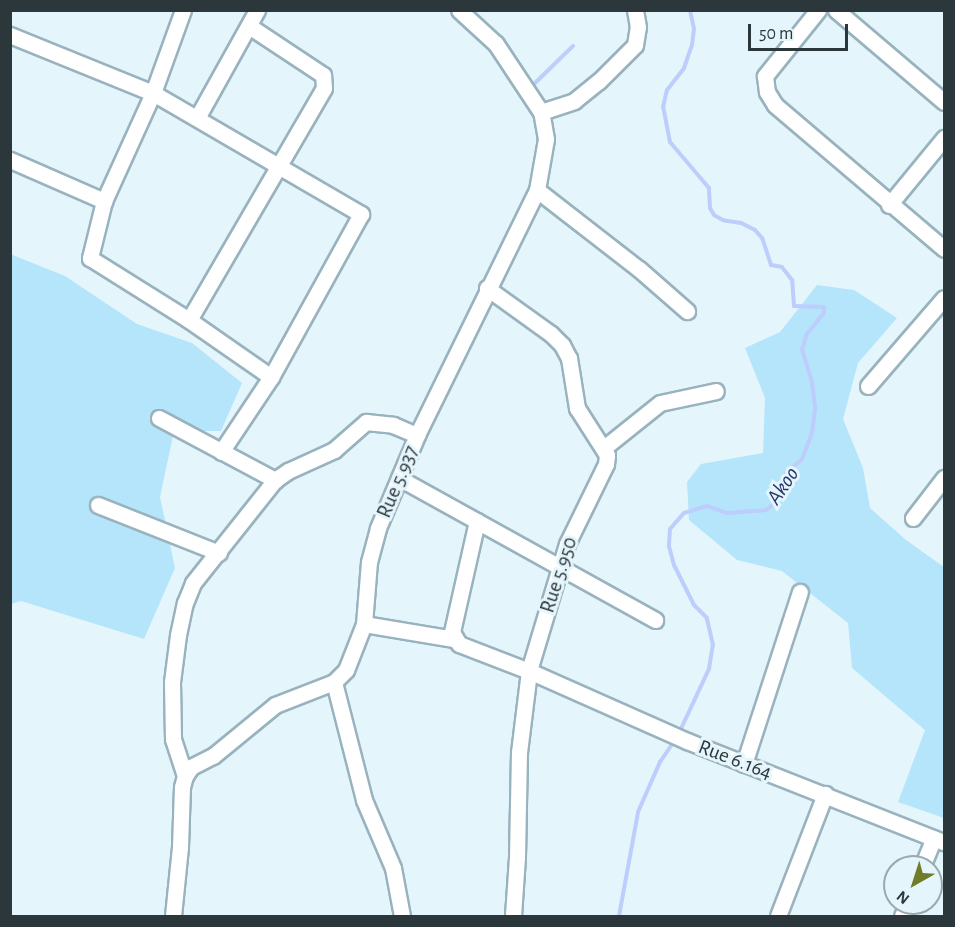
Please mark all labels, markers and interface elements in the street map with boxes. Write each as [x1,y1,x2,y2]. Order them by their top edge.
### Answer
scale bar [751,12,852,50]
text: 50 m [759,25,793,43]
street label: Rue 5.937 [372,442,424,522]
water label: Akoo [761,462,805,510]
street label: Rue 5.950 [535,534,583,616]
street label: Rue 6.164 [695,734,775,786]
north arrow [883,855,943,915]
text: N [894,888,912,907]

